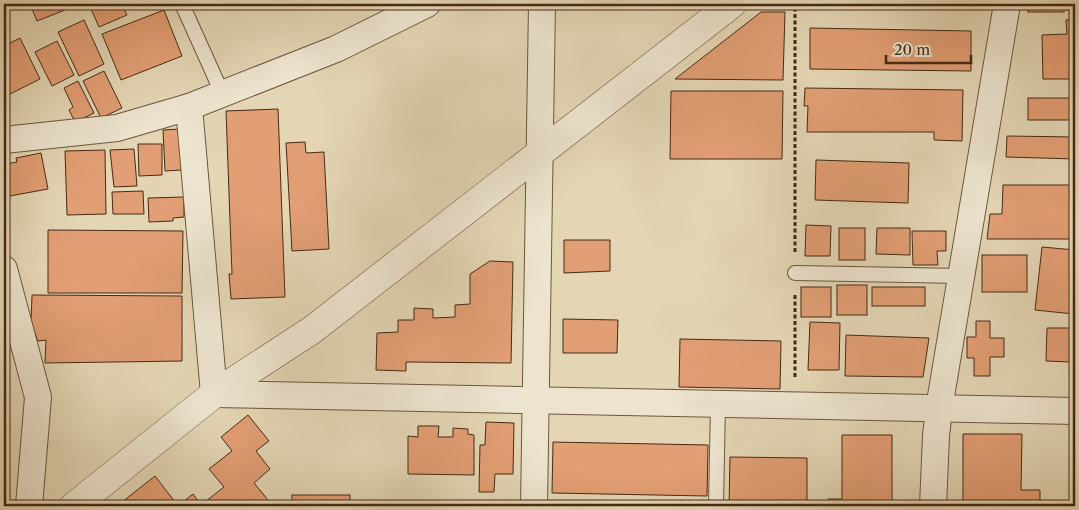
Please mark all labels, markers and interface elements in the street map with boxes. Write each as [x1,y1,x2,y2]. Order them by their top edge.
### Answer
scale bar [886,32,972,64]
text: 20 m [894,40,930,59]

